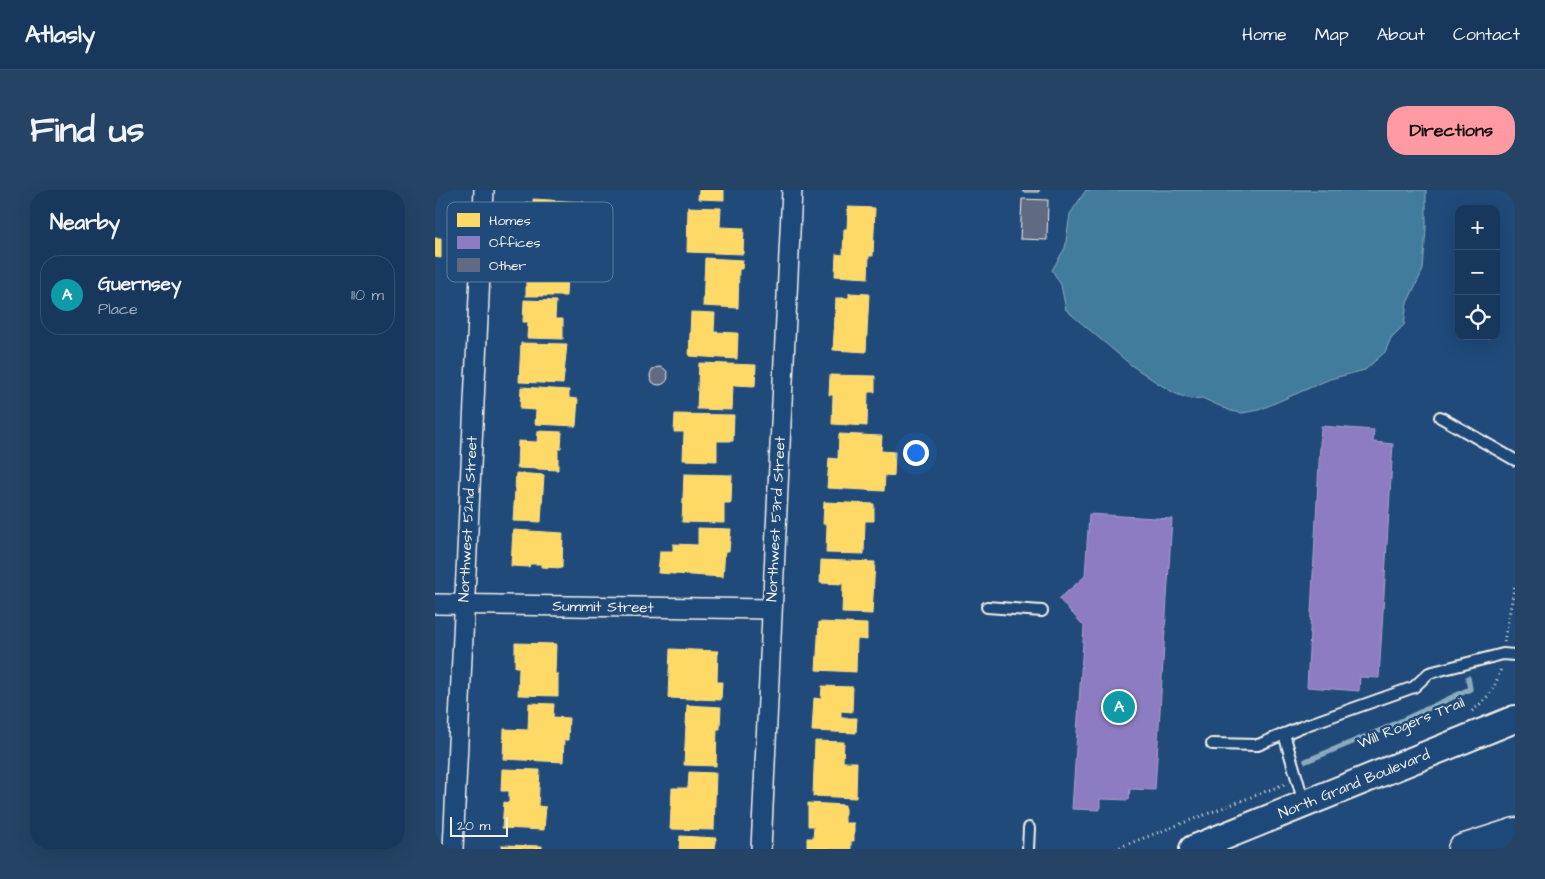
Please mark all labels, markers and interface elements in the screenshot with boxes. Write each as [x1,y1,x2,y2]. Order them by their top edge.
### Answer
text: Atlasly [25,18,95,52]
text: Home [1242,22,1287,47]
text: Map [1315,22,1349,47]
text: About [1377,22,1425,47]
text: Contact [1453,22,1520,47]
text: Find us [30,106,144,155]
button: Directions [1387,106,1515,155]
legend [447,202,613,282]
map controls [1455,205,1500,340]
button: + [1455,205,1500,250]
text: Nearby [50,208,120,237]
text: Homes [489,211,531,231]
text: Offices [489,233,541,253]
button: − [1455,250,1500,295]
text: Other [489,256,527,276]
text: Guernsey [98,271,181,298]
text: A [62,284,72,306]
text: 110 m [351,284,384,306]
button: locate [1455,295,1500,340]
text: Place [98,298,138,320]
street label: Northwest 52nd Street [453,435,483,603]
street label: Northwest 53rd Street [761,436,791,602]
your location [903,440,929,466]
street label: Summit Street [552,596,654,618]
pin: A [1103,688,1135,726]
street label: Will Rogers Trail [1354,692,1468,755]
street label: North Grand Boulevard [1275,744,1433,824]
scale bar [450,814,507,837]
text: 20 m [457,816,490,836]

